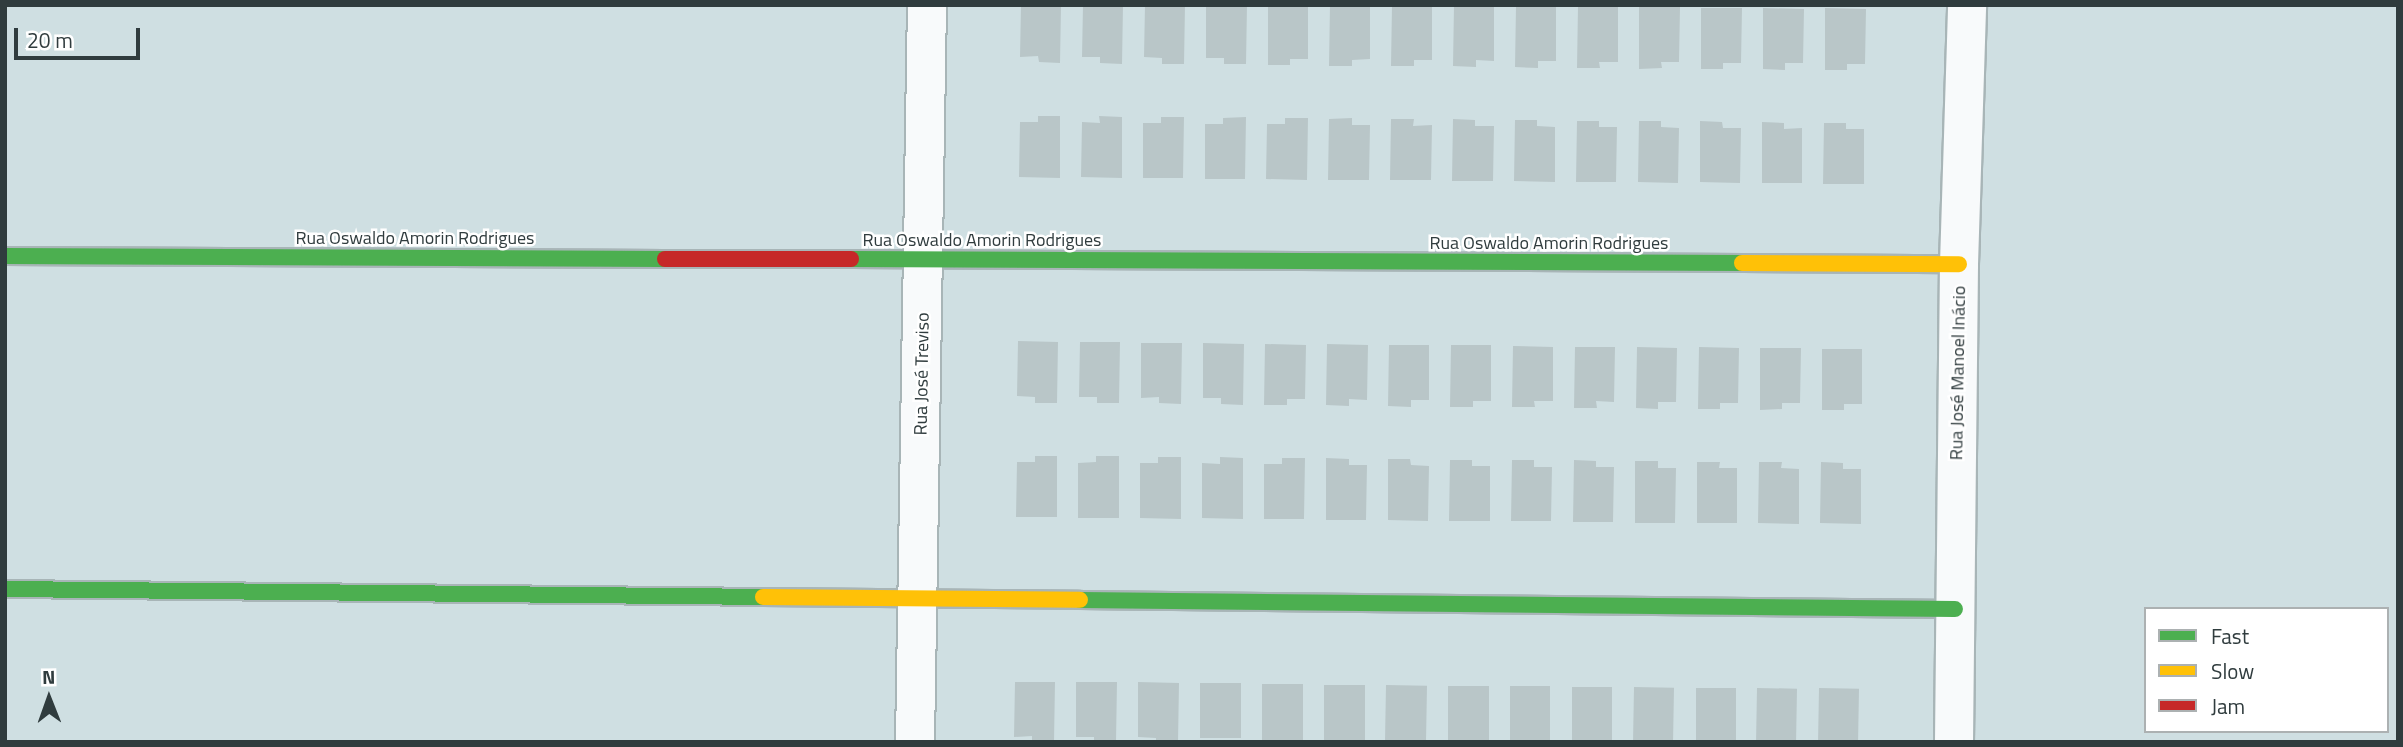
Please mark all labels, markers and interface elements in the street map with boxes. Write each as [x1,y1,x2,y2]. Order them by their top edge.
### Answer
scale bar [18,14,144,58]
text: 20 m [27,24,73,56]
street label: Rua Oswaldo Amorin Rodrigues [295,227,535,249]
street label: Rua Oswaldo Amorin Rodrigues [862,229,1102,251]
street label: Rua Oswaldo Amorin Rodrigues [1429,232,1669,254]
street label: Rua José Manoel Inácio [1946,286,1970,460]
street label: Rua José Treviso [910,312,934,436]
legend [2144,607,2389,733]
text: Fast [2211,620,2249,652]
text: Slow [2211,655,2254,687]
text: N [42,662,55,691]
north arrow [14,663,84,733]
text: Jam [2211,690,2245,722]

